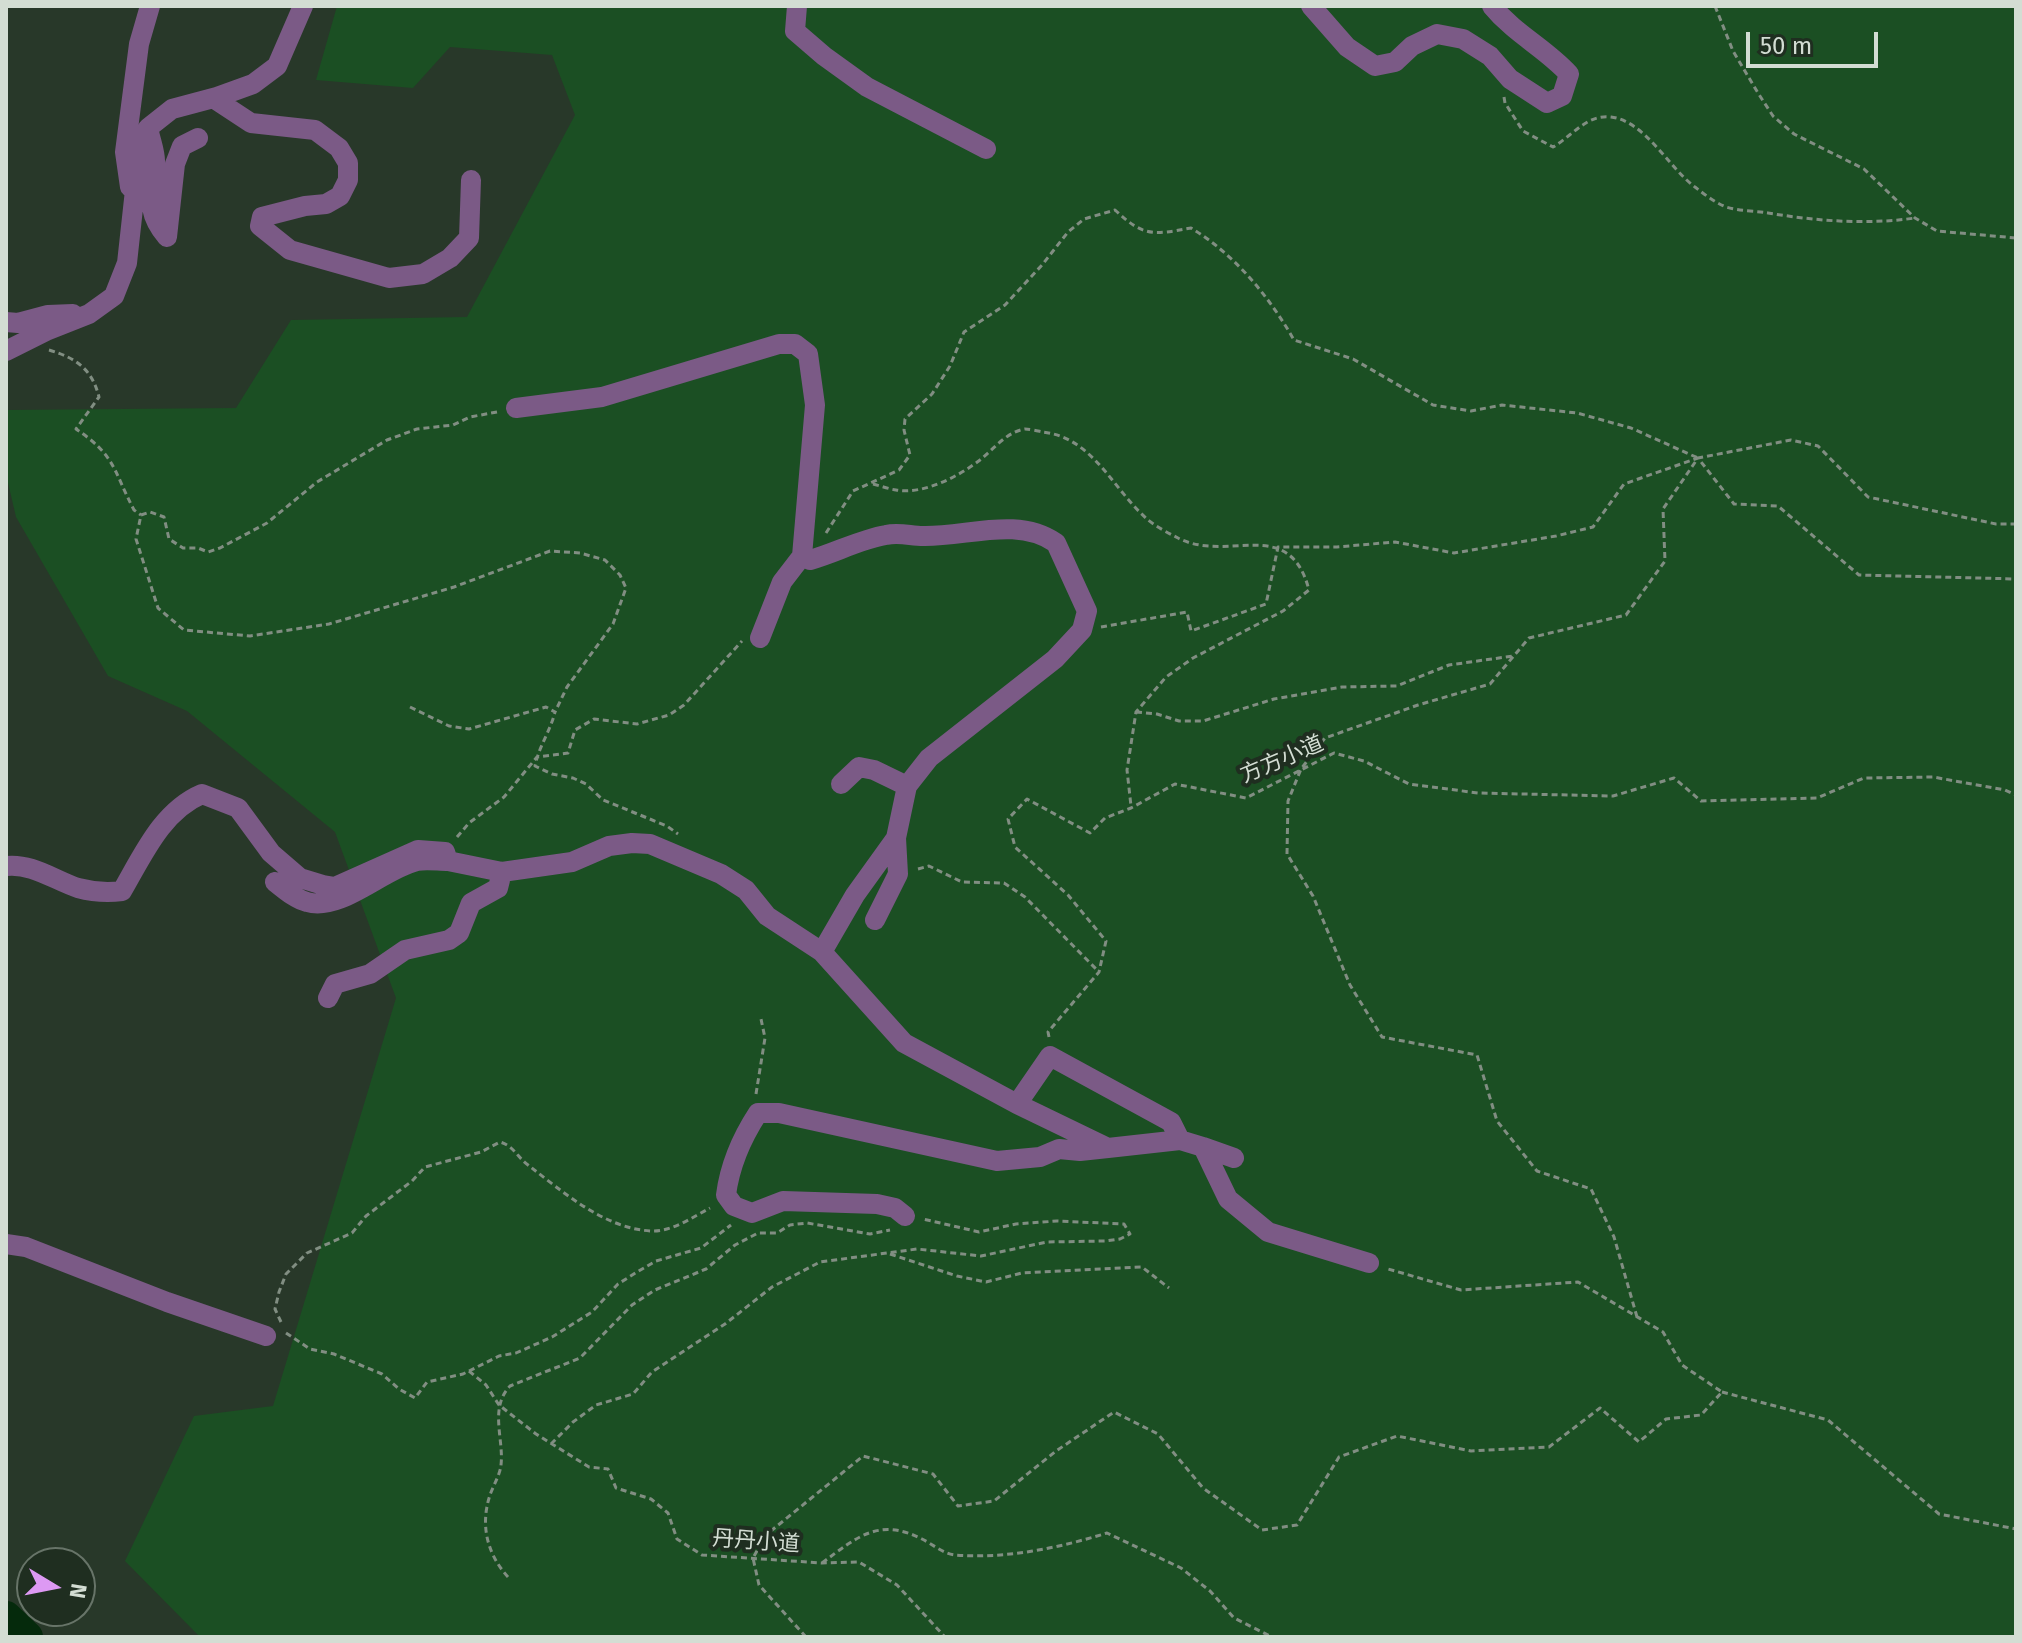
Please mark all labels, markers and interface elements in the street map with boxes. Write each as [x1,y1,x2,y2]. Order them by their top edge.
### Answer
scale bar [1750,16,1882,66]
text: 50 m [1760,32,1812,60]
street label: 方方小道 [1236,731,1328,789]
street label: 丹丹小道 [711,1526,801,1558]
north arrow [16,1547,96,1627]
text: N [64,1581,93,1600]

